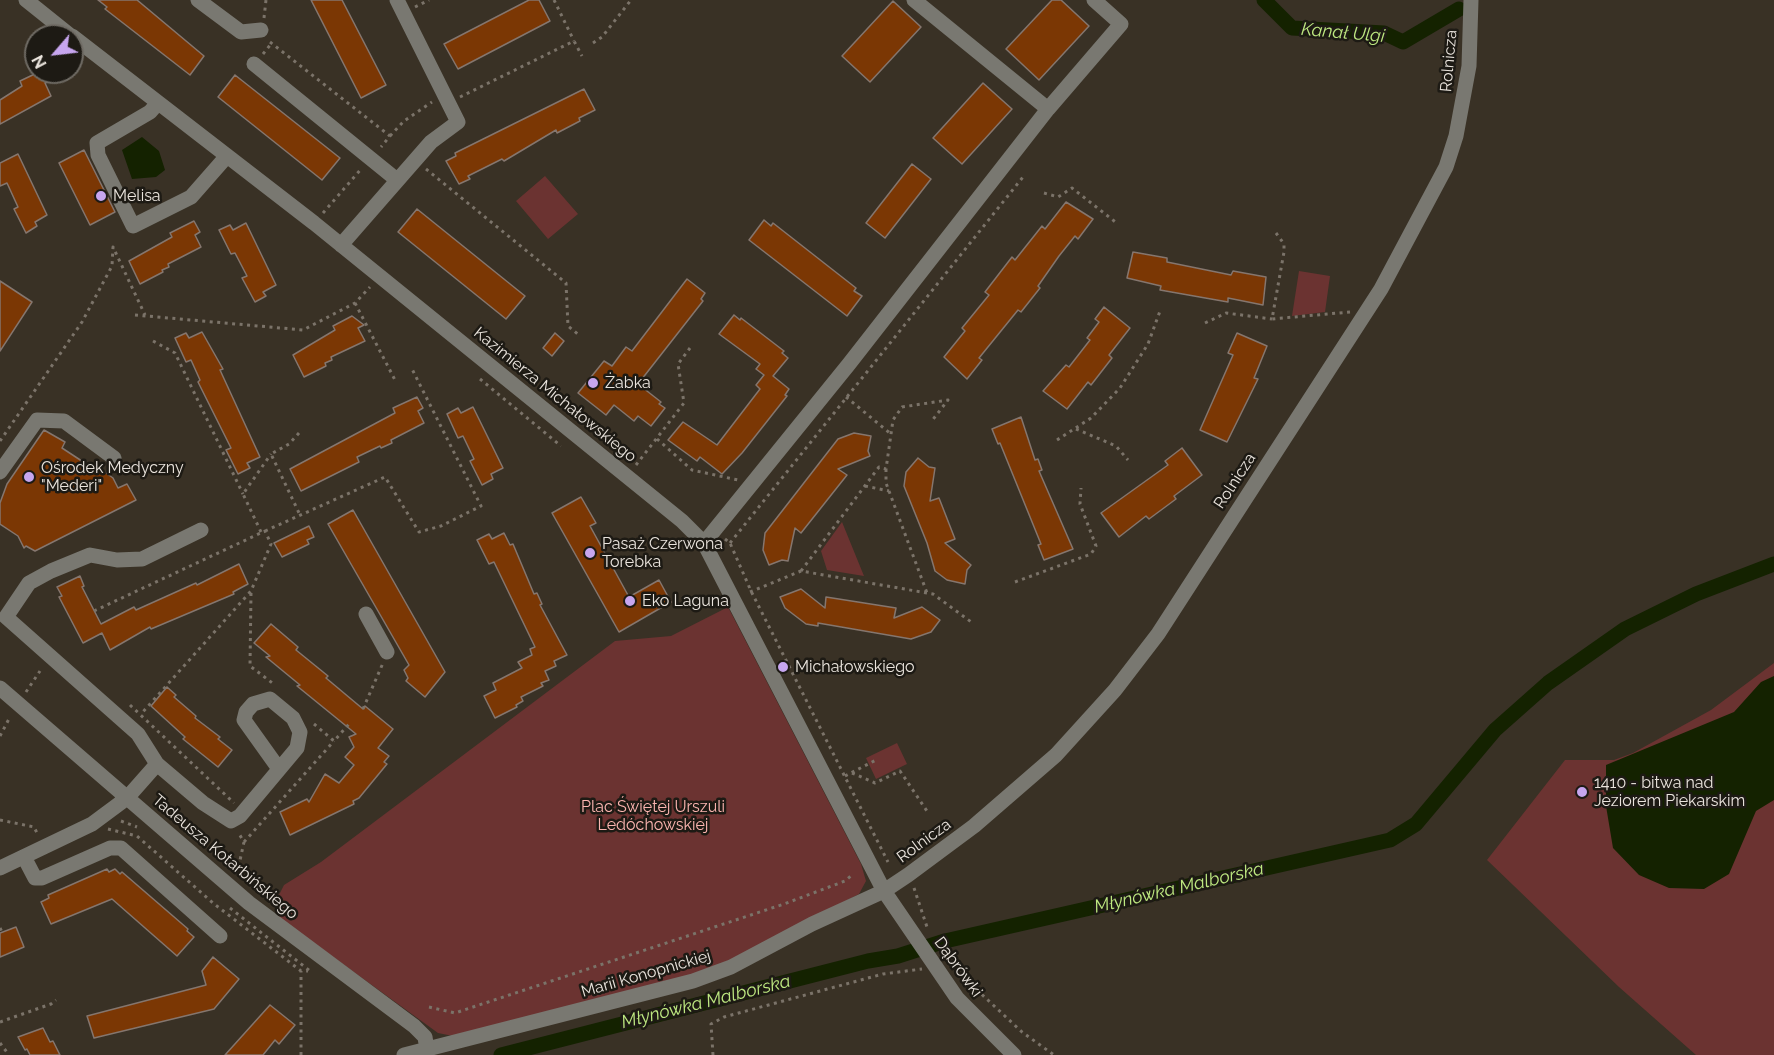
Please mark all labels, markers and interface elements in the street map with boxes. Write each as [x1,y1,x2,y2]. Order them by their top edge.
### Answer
water label: Kanał Ulgi [1300,19,1386,47]
north arrow [24,24,84,84]
street label: Rolnicza [1437,29,1461,93]
text: N [28,52,51,72]
place label: Melisa [113,186,161,206]
marker: Melisa [94,189,108,203]
street label: Kazimierza Michałowskiego [470,323,640,467]
place label: Żabka [605,373,651,393]
marker: Żabka [586,376,600,390]
street label: Rolnicza [1210,450,1260,512]
place label: Ośrodek Medyczny "Mederi" [41,458,184,496]
marker: Ośrodek Medyczny "Mederi" [22,470,36,484]
place label: Pasaż Czerwona Torebka [602,534,723,572]
marker: Pasaż Czerwona Torebka [583,546,597,560]
place label: Eko Laguna [642,591,729,611]
marker: Eko Laguna [623,594,637,608]
place label: Michałowskiego [795,657,915,677]
marker: Michałowskiego [776,660,790,674]
place label: 1410 - bitwa nad Jeziorem Piekarskim [1594,773,1745,811]
marker: 1410 - bitwa nad Jeziorem Piekarskim [1575,785,1589,799]
street label: Tadeusza Kotarbińskiego [148,790,302,924]
park label: Plac Świętej Urszuli Ledóchowskiej [581,797,725,835]
street label: Rolnicza [893,815,955,867]
water label: Młynówka Malborska [1092,858,1266,918]
street label: Dąbrówki [930,933,986,1001]
street label: Marii Konopnickiej [579,946,713,1002]
water label: Młynówka Malborska [619,971,793,1033]

